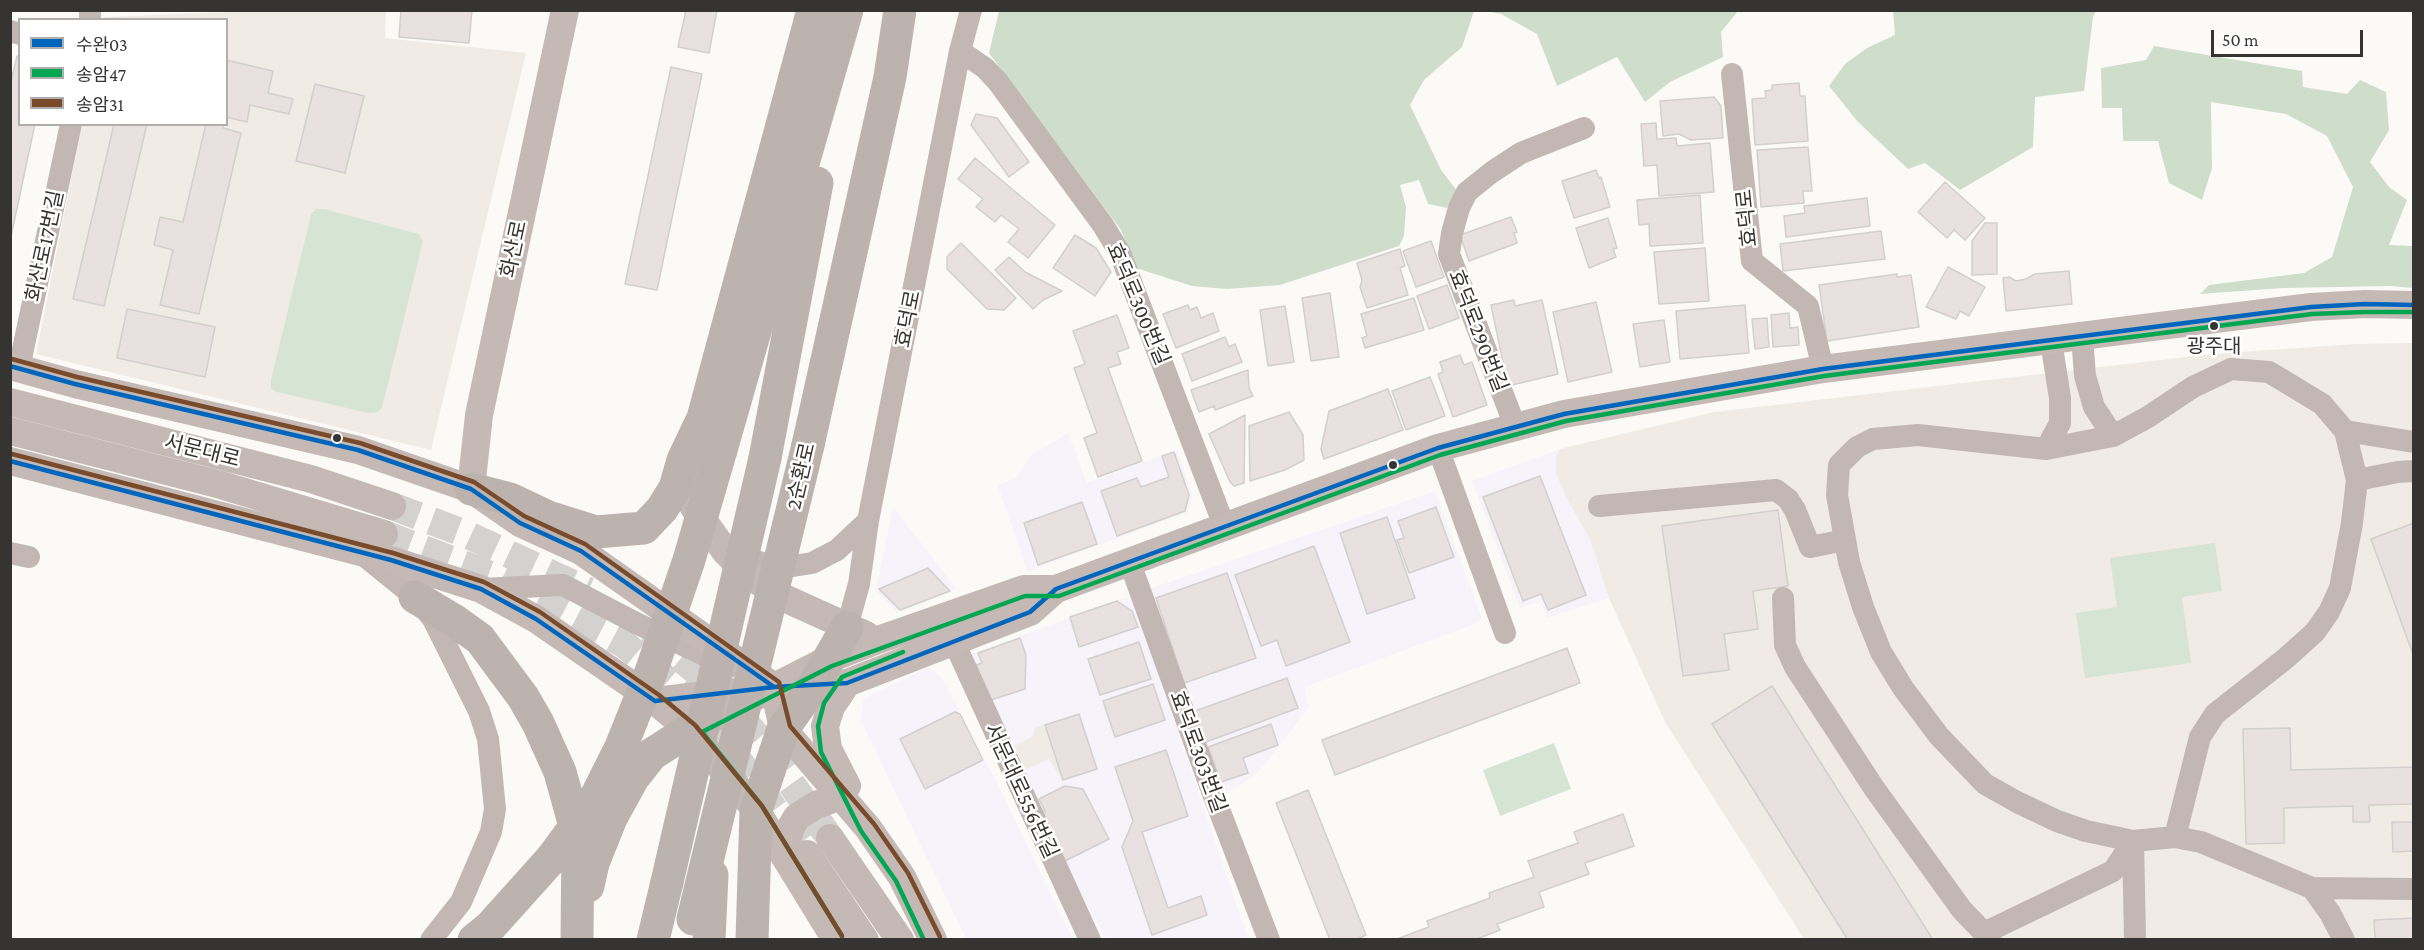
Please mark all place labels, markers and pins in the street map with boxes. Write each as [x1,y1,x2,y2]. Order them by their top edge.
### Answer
marker: 광주대 [2208,320,2220,332]
place label: 광주대 [2186,335,2242,359]
unlabelled marker [331,432,343,444]
unlabelled marker [1387,459,1399,471]

